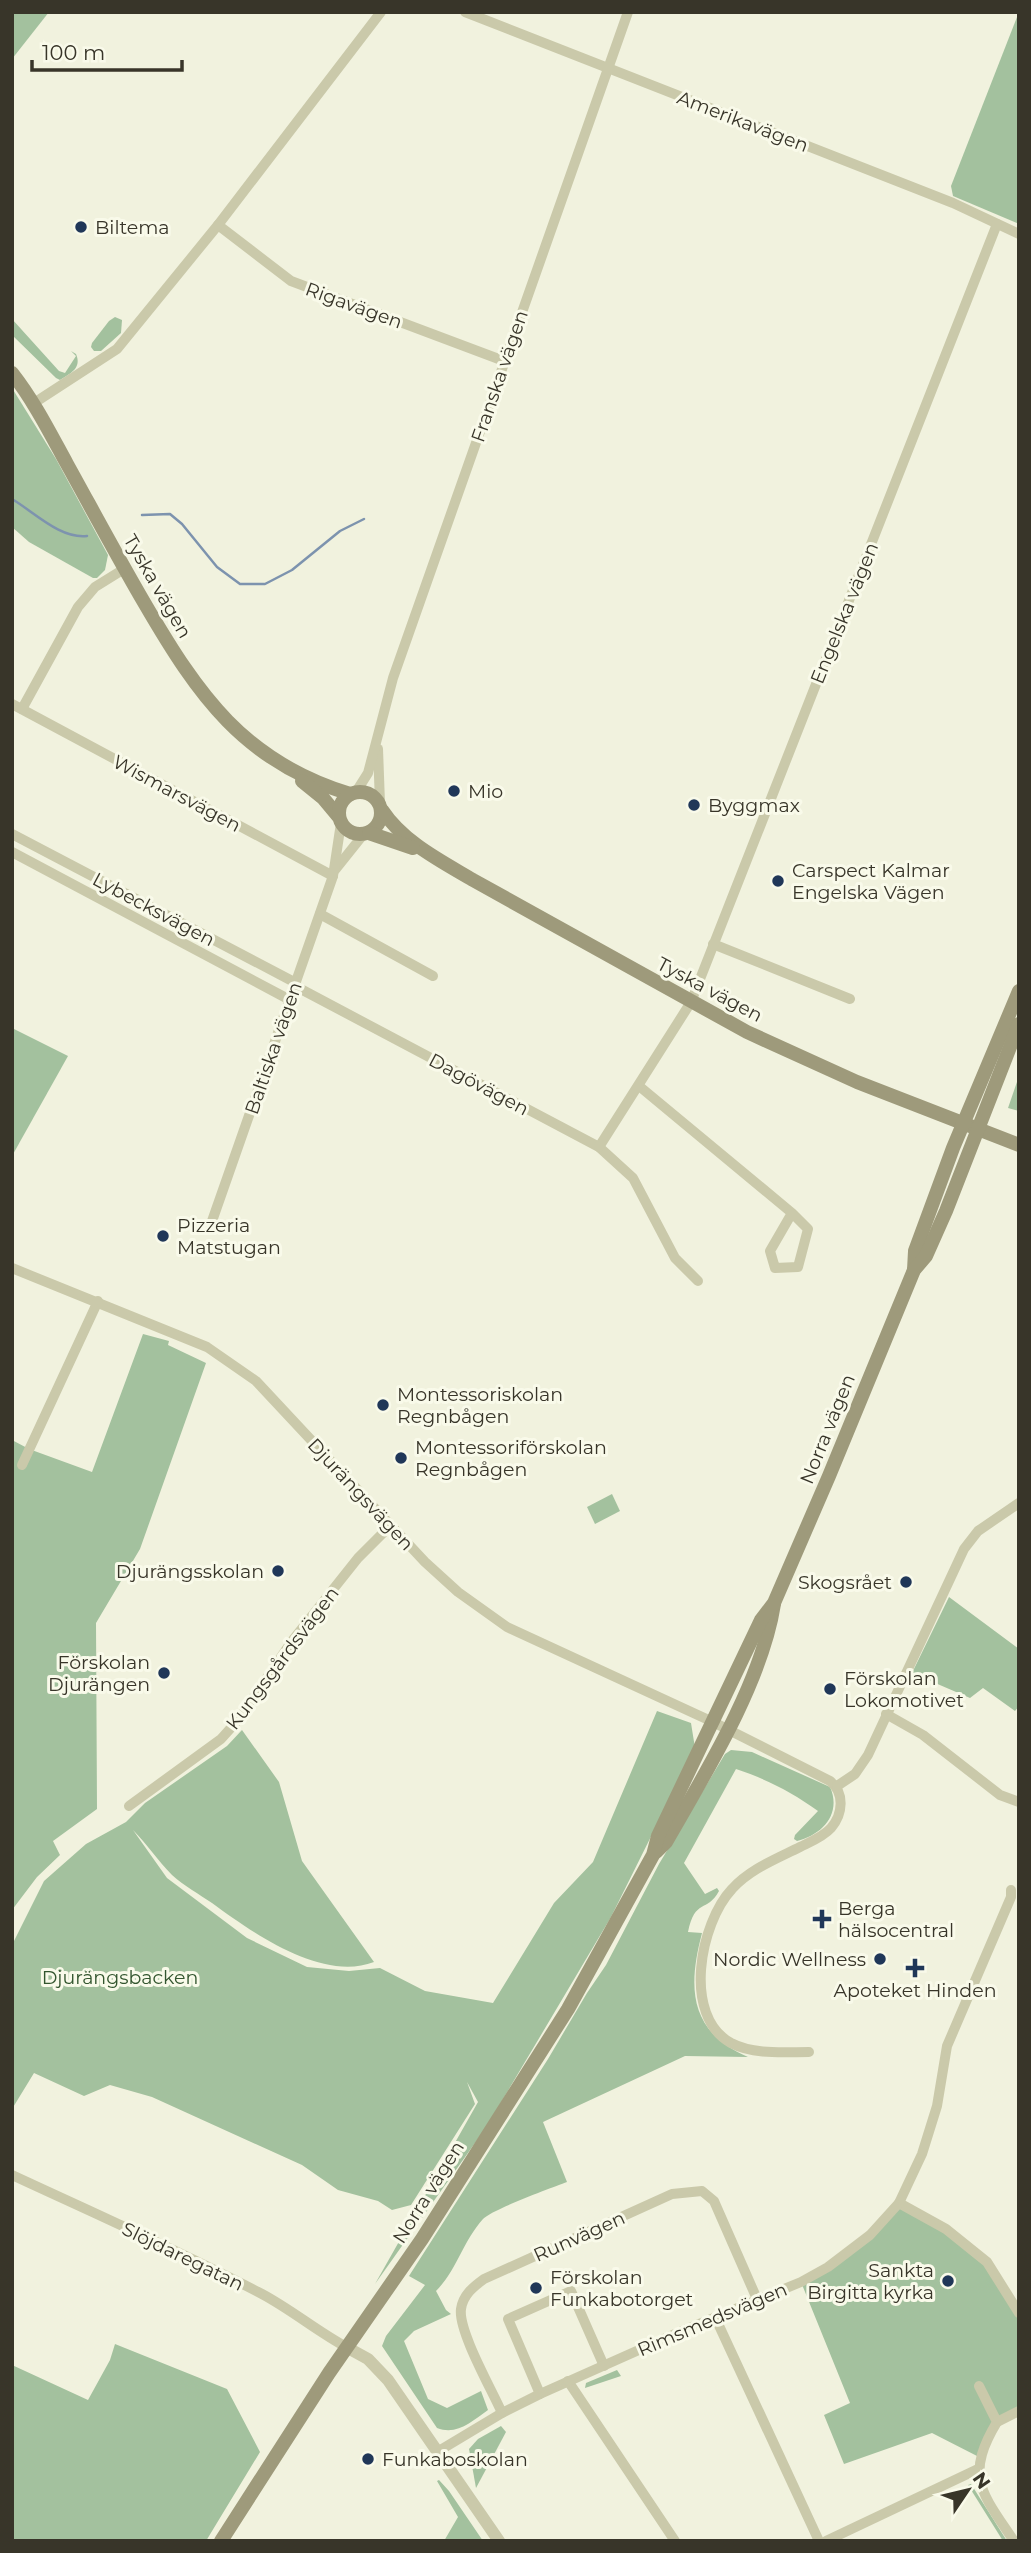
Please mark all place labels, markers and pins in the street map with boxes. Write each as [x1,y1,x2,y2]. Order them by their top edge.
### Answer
place label: Biltema [95,216,170,239]
marker: Biltema [73,219,89,235]
place label: Mio [468,780,503,803]
marker: Mio [446,783,462,799]
place label: Byggmax [708,794,800,817]
marker: Byggmax [686,797,702,813]
place label: Carspect Kalmar Engelska Vägen [792,859,950,904]
marker: Carspect Kalmar Engelska Vägen [770,873,786,889]
place label: Pizzeria Matstugan [177,1214,281,1259]
marker: Pizzeria Matstugan [155,1228,171,1244]
place label: Montessoriskolan Regnbågen [397,1383,563,1428]
marker: Montessoriskolan Regnbågen [375,1397,391,1413]
place label: Montessoriförskolan Regnbågen [415,1436,607,1481]
marker: Montessoriförskolan Regnbågen [393,1450,409,1466]
place label: Djurängsskolan [116,1560,264,1583]
marker: Djurängsskolan [270,1563,286,1579]
place label: Skogsrået [798,1571,892,1594]
marker: Skogsrået [898,1574,914,1590]
place label: Förskolan Djurängen [48,1651,150,1696]
marker: Förskolan Djurängen [156,1665,172,1681]
place label: Förskolan Lokomotivet [844,1667,964,1712]
marker: Förskolan Lokomotivet [822,1681,838,1697]
place label: Berga hälsocentral [838,1897,954,1942]
marker: Berga hälsocentral [812,1909,832,1929]
place label: Nordic Wellness [713,1948,866,1971]
marker: Nordic Wellness [872,1951,888,1967]
marker: Apoteket Hinden [907,1960,923,1976]
place label: Apoteket Hinden [834,1979,996,2002]
place label: Sankta Birgitta kyrka [807,2259,934,2304]
place label: Förskolan Funkabotorget [550,2266,694,2311]
marker: Sankta Birgitta kyrka [940,2273,956,2289]
marker: Förskolan Funkabotorget [528,2280,544,2296]
place label: Funkaboskolan [382,2448,528,2471]
marker: Funkaboskolan [360,2451,376,2467]

